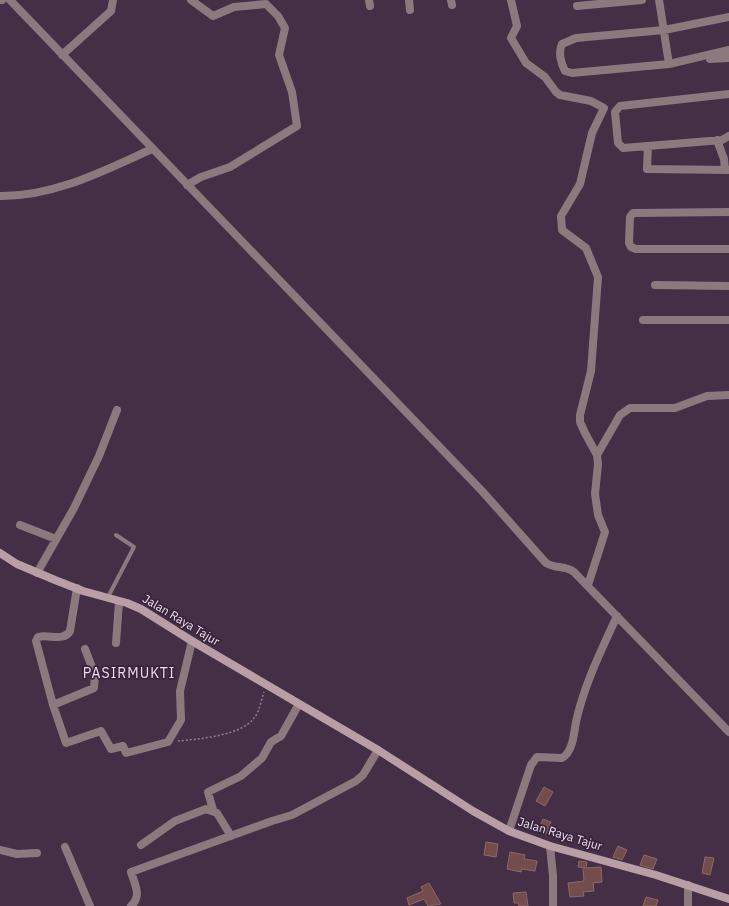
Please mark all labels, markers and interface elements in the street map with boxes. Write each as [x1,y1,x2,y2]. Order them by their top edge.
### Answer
street label: Jalan Raya Tajur [140,591,223,649]
district label: PASIRMUKTI [83,664,175,682]
street label: Jalan Raya Tajur [516,814,605,854]

